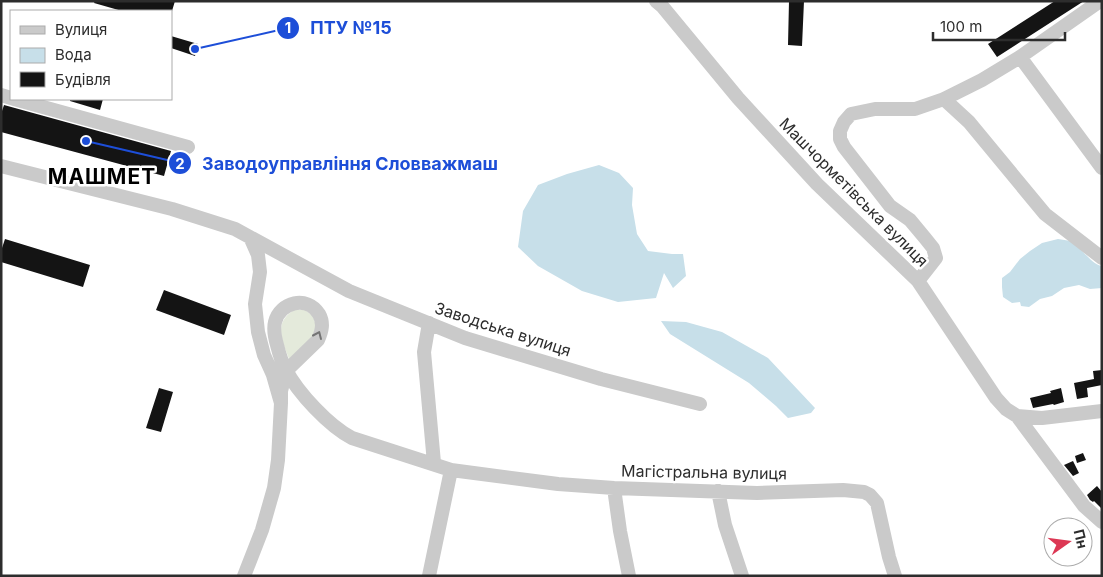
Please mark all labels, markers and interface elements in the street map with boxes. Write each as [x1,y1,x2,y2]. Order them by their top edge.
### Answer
legend [10,10,172,100]
scale bar [933,10,1066,42]
callout: ПТУ №15 [276,12,402,45]
text: ПТУ №15 [310,17,392,38]
text: 100 m [940,17,982,36]
text: 1 [285,18,291,37]
text: Вулиця [55,20,107,39]
text: Вода [55,45,92,64]
text: Будівля [55,70,111,89]
street label: Машчорметівська вулиця [775,113,933,271]
callout: Заводоуправління Словважмаш [167,147,508,180]
text: Заводоуправління Словважмаш [202,153,498,174]
text: 2 [175,154,185,173]
district label: МАШМЕТ [48,164,156,189]
street label: Заводська вулиця [432,298,574,360]
one-way arrow [312,331,323,340]
street label: Магістральна вулиця [621,461,787,483]
north arrow [1043,517,1093,567]
text: Пн [1071,527,1092,550]

